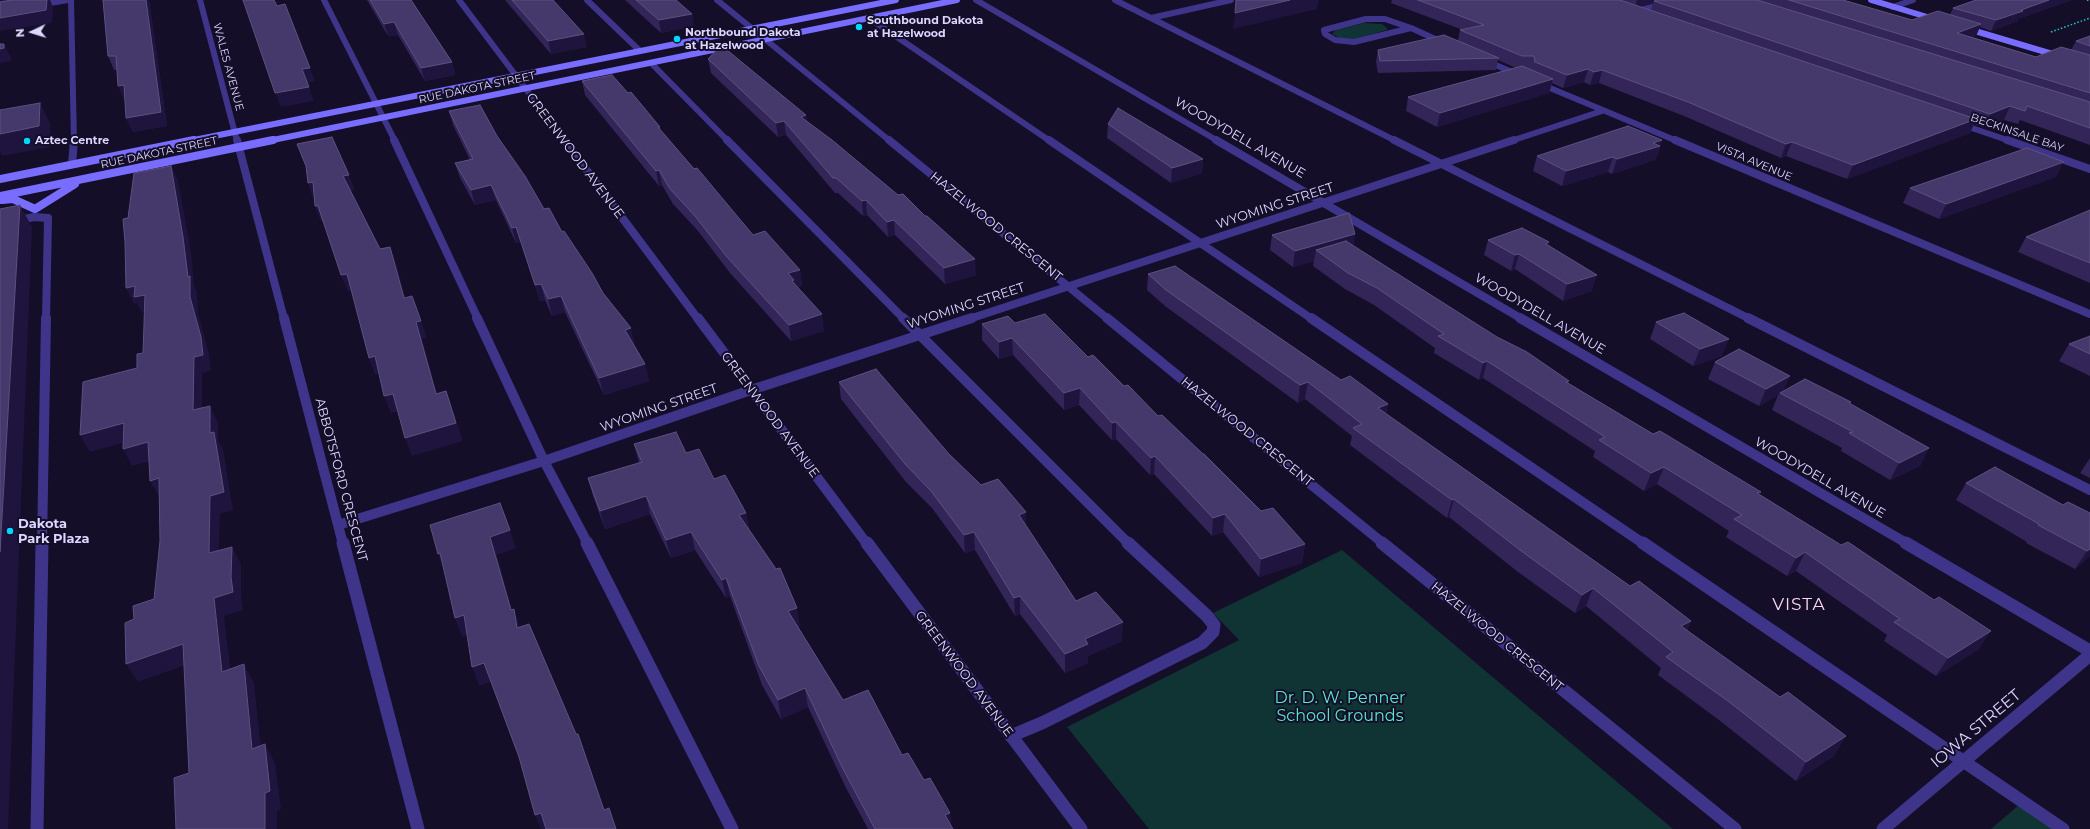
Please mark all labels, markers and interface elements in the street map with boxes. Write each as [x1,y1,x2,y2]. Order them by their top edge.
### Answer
north arrow [12,12,52,52]
place label: Southbound Dakota at Hazelwood [867,14,983,40]
street label: WALES AVENUE [210,22,246,112]
marker: Southbound Dakota at Hazelwood [854,22,864,32]
place label: Northbound Dakota at Hazelwood [685,26,801,52]
text: N [13,28,27,38]
marker: Northbound Dakota at Hazelwood [672,34,682,44]
street label: RUE DAKOTA STREET [417,69,537,107]
street label: GREENWOOD AVENUE [523,90,627,222]
street label: WOODYDELL AVENUE [1172,94,1308,182]
street label: BECKINSALE BAY [1969,111,2065,155]
place label: Aztec Centre [35,134,109,148]
street label: RUE DAKOTA STREET [99,134,219,172]
marker: Aztec Centre [22,136,32,146]
street label: VISTA AVENUE [1714,140,1794,184]
street label: HAZELWOOD CRESCENT [927,169,1065,285]
street label: WYOMING STREET [1214,180,1336,232]
street label: WOODYDELL AVENUE [1472,270,1608,358]
street label: WYOMING STREET [905,280,1027,332]
street label: GREENWOOD AVENUE [718,349,822,481]
street label: HAZELWOOD CRESCENT [1178,374,1316,490]
street label: WYOMING STREET [598,381,720,435]
street label: ABBOTSFORD CRESCENT [312,396,370,564]
street label: WOODYDELL AVENUE [1752,434,1888,522]
place label: Dakota Park Plaza [18,516,90,547]
marker: Dakota Park Plaza [5,526,15,536]
street label: HAZELWOOD CRESCENT [1428,579,1566,695]
district label: VISTA [1772,595,1826,615]
street label: GREENWOOD AVENUE [912,608,1016,740]
street label: IOWA STREET [1927,686,2025,772]
park label: Dr. D. W. Penner School Grounds [1275,688,1405,726]

